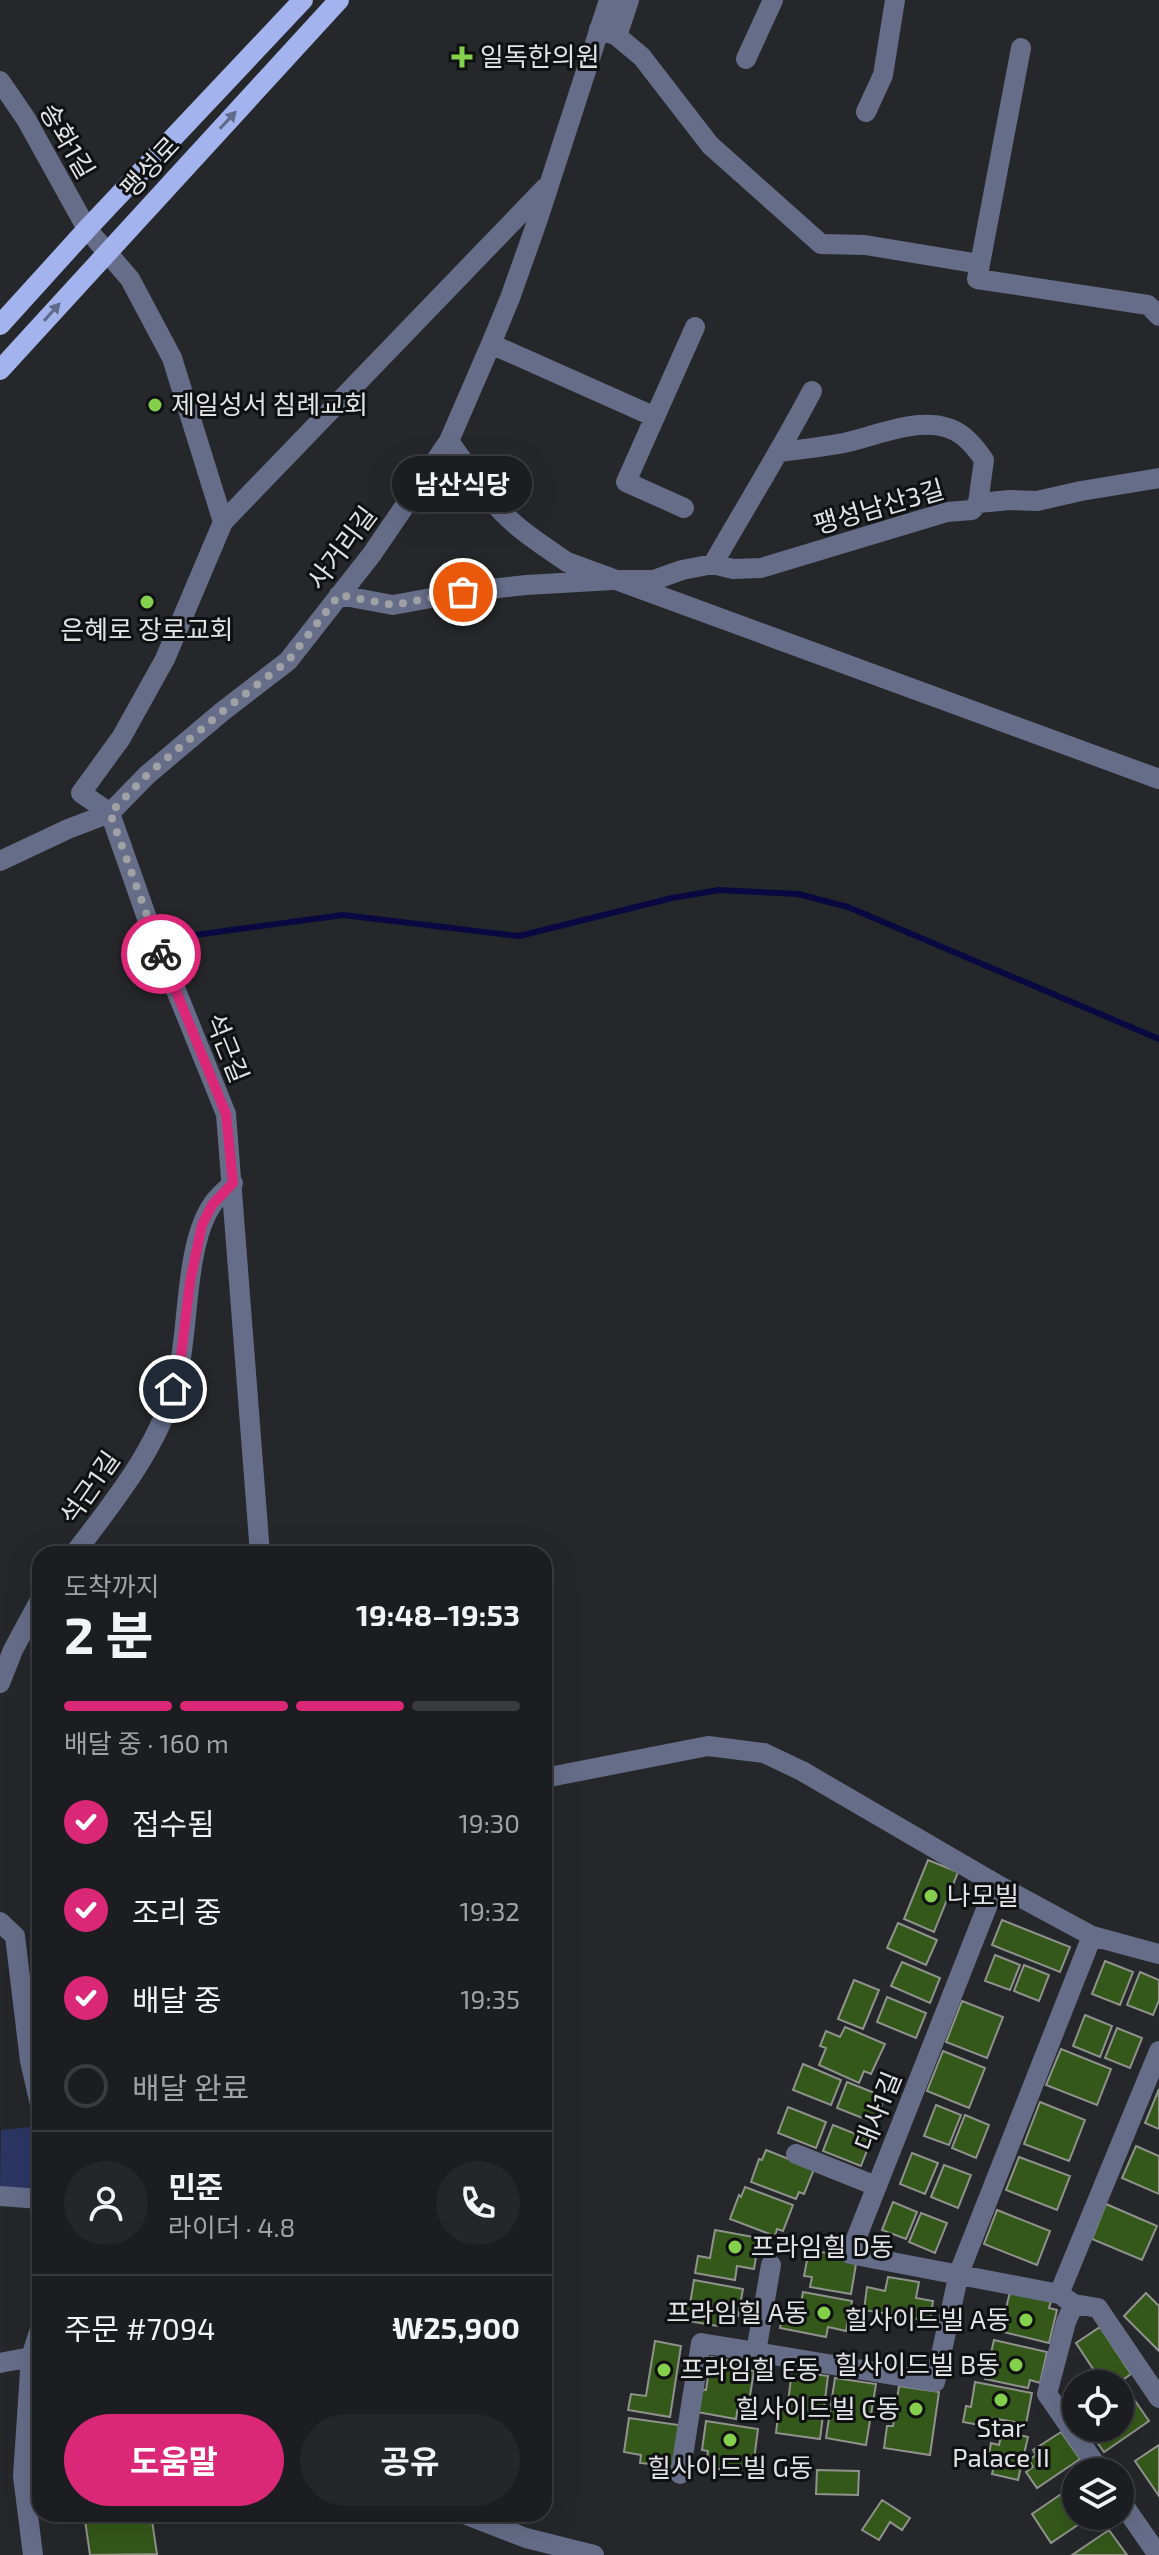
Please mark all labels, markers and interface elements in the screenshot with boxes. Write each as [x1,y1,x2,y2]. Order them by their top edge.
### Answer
place label: 일독한의원 [480,40,600,71]
marker: 일독한의원 [451,46,473,68]
street label: 송화1길 [34,97,102,184]
one-way arrow [218,111,236,130]
street label: 팽성로 [113,129,185,203]
one-way arrow [43,303,61,322]
place label: 제일성서 침례교회 [171,388,368,419]
marker: 제일성서 침례교회 [146,396,164,414]
callout: 남산식당 [393,456,533,512]
text: 남산식당 [414,468,510,499]
street label: 팽성남산3길 [810,472,947,539]
street label: 사거리길 [300,500,382,595]
pin [429,558,497,626]
icon: bag [441,570,485,614]
marker: 은혜로 장로교회 [138,593,156,611]
place label: 은혜로 장로교회 [60,613,234,644]
courier [121,914,201,994]
icon: bike [139,932,183,976]
street label: 석근길 [201,1008,256,1087]
pin [139,1355,207,1423]
icon: home [151,1367,195,1411]
street label: 석근1길 [53,1445,125,1530]
text: 도착까지 [64,1570,160,1601]
text: 19:48–19:53 [356,1596,520,1632]
text: 2 분 [64,1602,153,1664]
text: 배달 중 · 160 m [64,1727,229,1758]
icon: check [64,1800,108,1844]
text: 접수됨 [132,1805,215,1841]
text: 19:30 [459,1807,520,1838]
place label: 나모빌 [947,1879,1019,1910]
marker: 나모빌 [922,1887,940,1905]
icon: check [64,1888,108,1932]
text: 조리 중 [132,1893,222,1929]
text: 19:32 [460,1895,520,1926]
icon: check [64,1976,108,2020]
text: 배달 중 [132,1981,222,2017]
text: 19:35 [460,1983,520,2014]
street label: 대사1길 [847,2067,906,2154]
text: 배달 완료 [132,2069,249,2105]
button: person [64,2161,148,2245]
button: phone [436,2161,520,2245]
text: 민준 [168,2168,223,2204]
text: 라이더 · 4.8 [168,2211,295,2242]
place label: 프라임힐 D동 [751,2230,894,2261]
marker: 프라임힐 D동 [726,2238,744,2256]
place label: 프라임힐 A동 [666,2296,808,2327]
place label: 힐사이드빌 A동 [845,2303,1010,2334]
marker: 프라임힐 A동 [815,2304,833,2322]
text: ₩25,900 [392,2309,520,2345]
text: 주문 #7094 [64,2310,216,2346]
marker: 힐사이드빌 A동 [1017,2311,1035,2329]
place label: 힐사이드빌 B동 [835,2348,1000,2379]
place label: 프라임힐 E동 [680,2353,820,2384]
marker: 힐사이드빌 B동 [1007,2356,1025,2374]
marker: 프라임힐 E동 [655,2361,673,2379]
map controls [1062,2370,1134,2530]
button: locate [1062,2370,1134,2442]
marker: Star Palace II [992,2391,1010,2409]
place label: 힐사이드빌 C동 [736,2392,900,2423]
marker: 힐사이드빌 C동 [907,2400,925,2418]
place label: Star Palace II [952,2411,1050,2472]
button: 도움말 [64,2414,284,2506]
button: 공유 [300,2414,520,2506]
marker: 힐사이드빌 G동 [721,2431,739,2449]
place label: 힐사이드빌 G동 [647,2451,813,2482]
button: layers [1062,2458,1134,2530]

